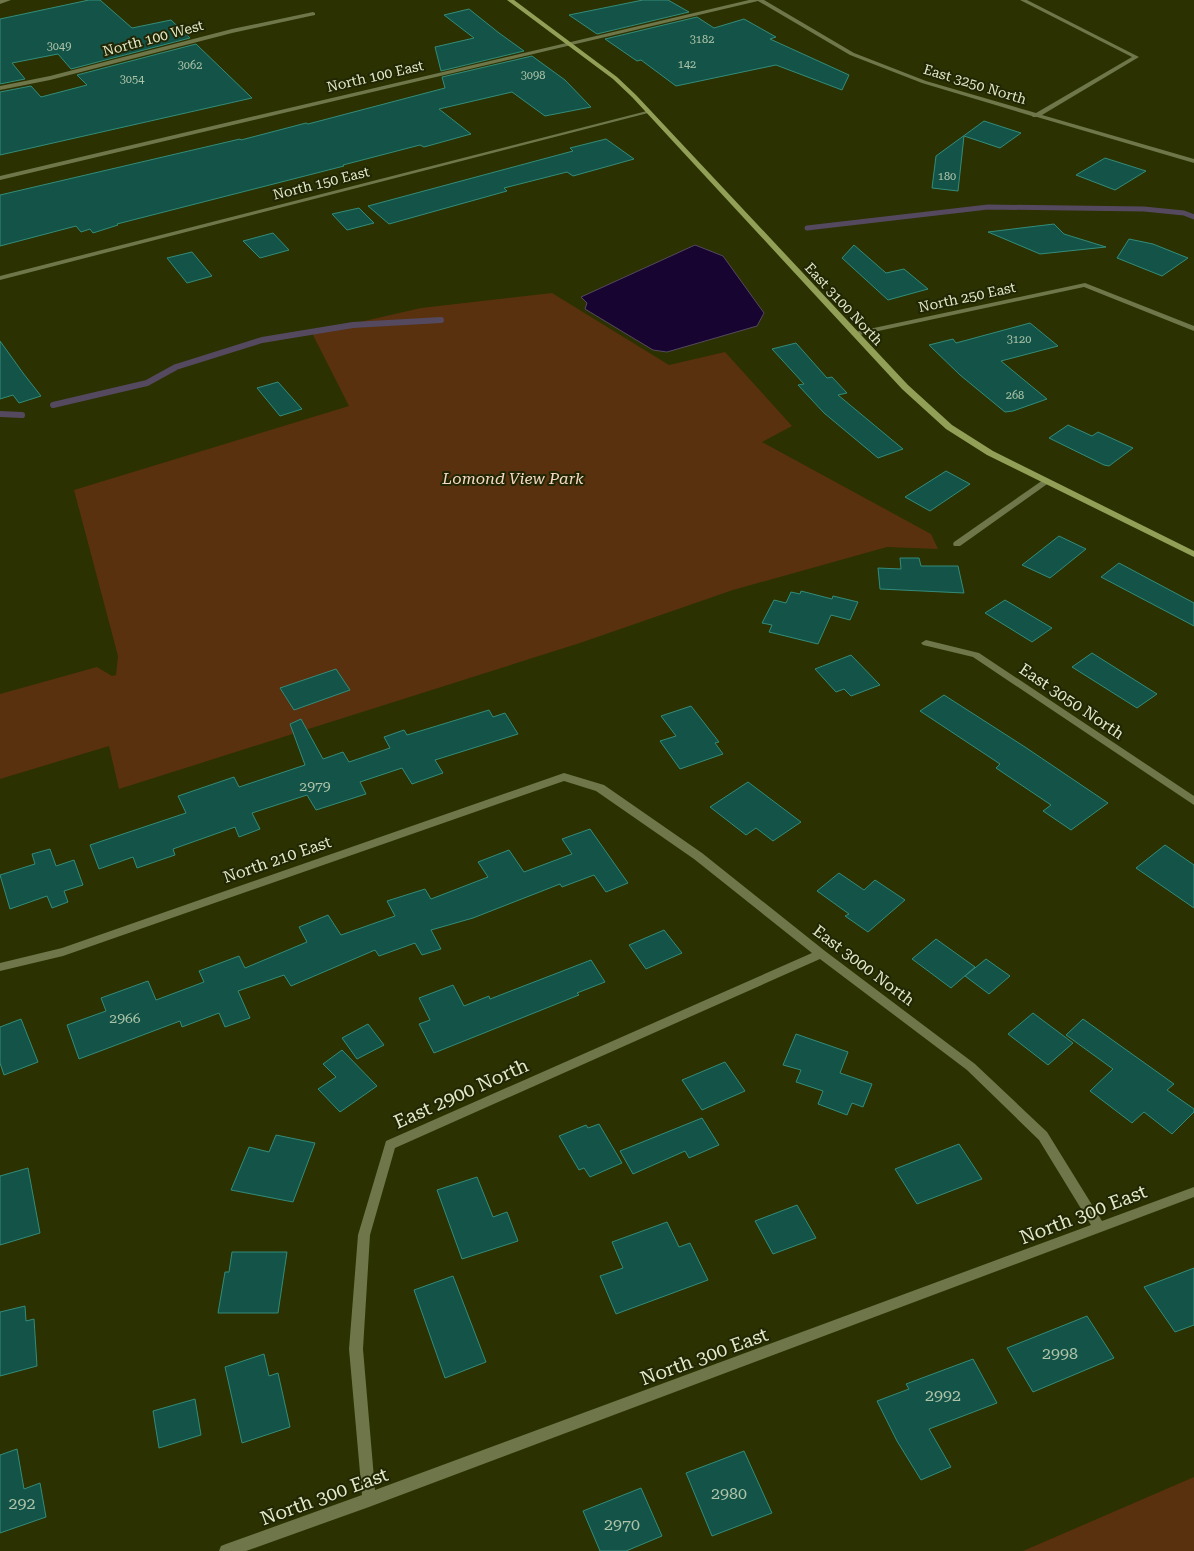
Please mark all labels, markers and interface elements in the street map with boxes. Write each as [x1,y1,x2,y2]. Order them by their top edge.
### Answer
street label: North 100 West [101,17,205,59]
house number: 3182 [690,33,714,46]
house number: 3049 [47,40,71,53]
street label: North 100 East [325,57,425,95]
house number: 142 [678,58,696,71]
house number: 3062 [178,59,202,72]
street label: East 3250 North [922,61,1028,107]
house number: 3098 [521,69,545,82]
house number: 3054 [120,73,145,86]
street label: North 150 East [271,163,371,203]
house number: 180 [938,170,956,183]
street label: East 3100 North [802,259,886,349]
street label: North 250 East [917,279,1017,315]
house number: 3120 [1007,333,1031,346]
house number: 268 [1006,389,1024,402]
park label: Lomond View Park [441,469,584,488]
street label: East 3050 North [1016,659,1128,743]
house number: 2979 [299,778,331,794]
street label: North 210 East [221,832,334,887]
street label: East 3000 North [809,921,918,1010]
house number: 2966 [109,1010,141,1026]
street label: East 2900 North [390,1053,532,1133]
street label: North 300 East [1016,1180,1150,1249]
street label: North 300 East [637,1323,771,1390]
house number: 2998 [1042,1344,1078,1363]
house number: 2992 [925,1386,961,1405]
street label: North 300 East [257,1463,391,1530]
house number: 2980 [711,1484,747,1503]
house number: 292 [9,1494,35,1513]
house number: 2970 [604,1515,640,1534]

